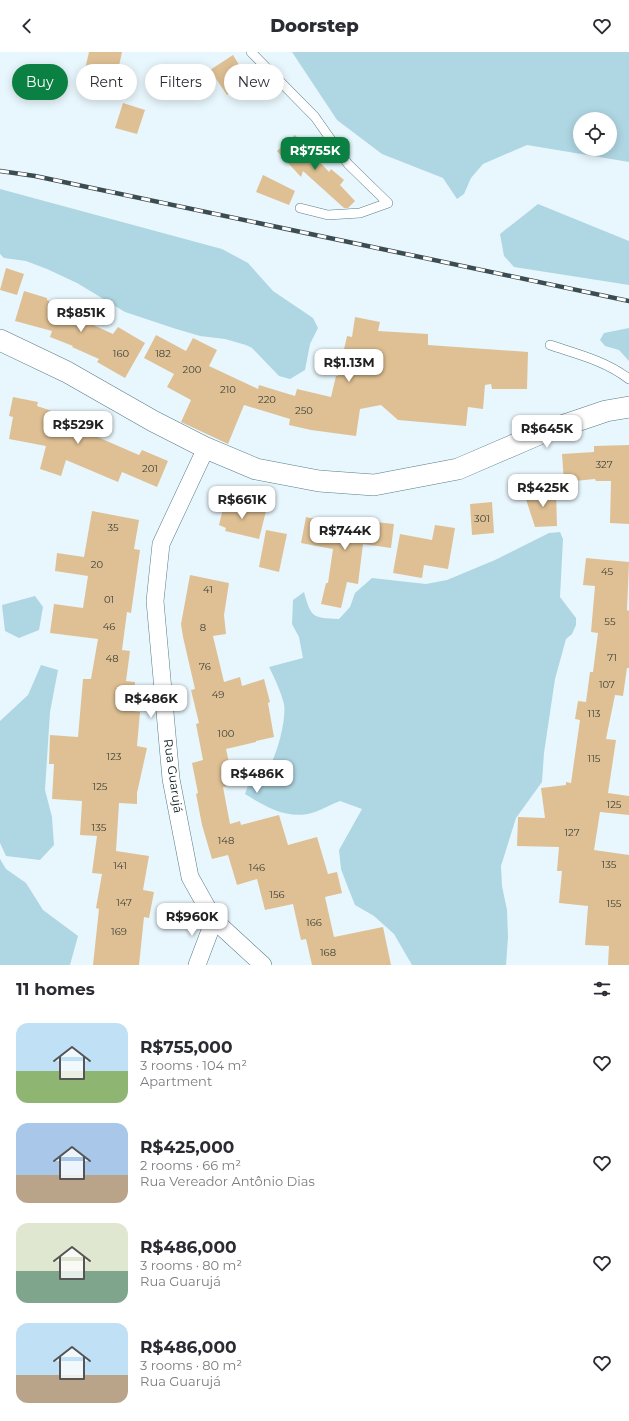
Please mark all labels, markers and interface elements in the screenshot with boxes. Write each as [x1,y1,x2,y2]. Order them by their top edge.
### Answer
icon: back [16,15,38,37]
text: Doorstep [270,15,359,37]
icon: heart [591,15,613,37]
chip: Buy [12,64,68,100]
chip: Rent [76,64,137,100]
chip: Filters [145,64,216,100]
chip: New [224,64,284,100]
map controls [573,112,617,156]
button: locate [573,112,617,156]
pin: R$755K [282,137,348,171]
text: R$755K [290,142,340,158]
pin: R$851K [48,299,114,333]
text: R$851K [57,304,105,320]
house number: 160 [113,347,130,360]
house number: 182 [155,347,171,360]
pin: R$1.13M [312,349,386,383]
text: R$1.13M [323,354,375,370]
house number: 200 [183,363,202,376]
house number: 210 [220,383,236,396]
house number: 220 [258,393,276,406]
house number: 250 [295,404,313,417]
pin: R$529K [45,411,111,445]
pin: R$645K [514,415,580,449]
text: R$529K [52,416,104,432]
text: R$645K [521,420,573,436]
house number: 327 [595,458,613,471]
house number: 201 [142,462,158,475]
pin: R$425K [510,474,576,508]
text: R$425K [517,479,569,495]
pin: R$661K [209,486,275,520]
text: R$661K [217,491,267,507]
house number: 301 [474,512,490,525]
pin: R$744K [312,517,378,551]
house number: 35 [107,521,119,534]
text: R$744K [319,522,371,538]
house number: 20 [91,558,104,571]
house number: 45 [601,565,613,578]
house number: 41 [203,583,213,596]
house number: 01 [104,593,114,606]
house number: 55 [604,615,616,628]
house number: 46 [103,620,115,633]
house number: 8 [200,621,206,634]
house number: 71 [607,651,617,664]
house number: 48 [105,652,119,665]
house number: 76 [199,660,211,673]
house number: 107 [599,678,615,691]
pin: R$486K [118,685,184,719]
house number: 49 [212,688,224,701]
text: R$486K [124,690,178,706]
house number: 113 [588,707,601,720]
house number: 100 [218,727,235,740]
street label: Rua Guarujá [161,738,186,814]
house number: 123 [107,750,122,763]
house number: 115 [588,752,601,765]
pin: R$486K [224,760,290,794]
text: R$486K [230,765,284,781]
house number: 125 [93,780,108,793]
house number: 125 [607,798,622,811]
house number: 135 [92,821,107,834]
house number: 127 [564,826,580,839]
house number: 148 [218,834,234,847]
house number: 135 [602,858,617,871]
house number: 141 [113,859,127,872]
house number: 146 [249,861,265,874]
house number: 156 [269,888,285,901]
house number: 147 [116,896,132,909]
house number: 155 [607,897,622,910]
pin: R$960K [159,903,225,937]
text: R$960K [166,908,218,924]
house number: 166 [306,916,322,929]
house number: 169 [111,925,127,938]
house number: 168 [320,946,336,959]
icon: filters [591,978,613,1000]
text: 11 homes [16,979,95,999]
text: R$755,000 [140,1037,232,1057]
icon: home [48,1039,96,1087]
icon: heart [591,1052,613,1074]
text: 3 rooms · 104 m² [140,1057,247,1073]
text: Apartment [140,1073,212,1089]
text: R$425,000 [140,1137,234,1157]
icon: home [48,1139,96,1187]
icon: heart [591,1152,613,1174]
text: 2 rooms · 66 m² [140,1157,241,1173]
text: Rua Vereador Antônio Dias [140,1173,315,1189]
text: R$486,000 [140,1237,236,1257]
icon: home [48,1239,96,1287]
icon: heart [591,1252,613,1274]
text: 3 rooms · 80 m² [140,1257,242,1273]
text: Rua Guarujá [140,1273,221,1289]
text: R$486,000 [140,1337,236,1357]
icon: home [48,1339,96,1387]
icon: heart [591,1352,613,1374]
text: 3 rooms · 80 m² [140,1357,242,1373]
text: Rua Guarujá [140,1373,221,1389]

